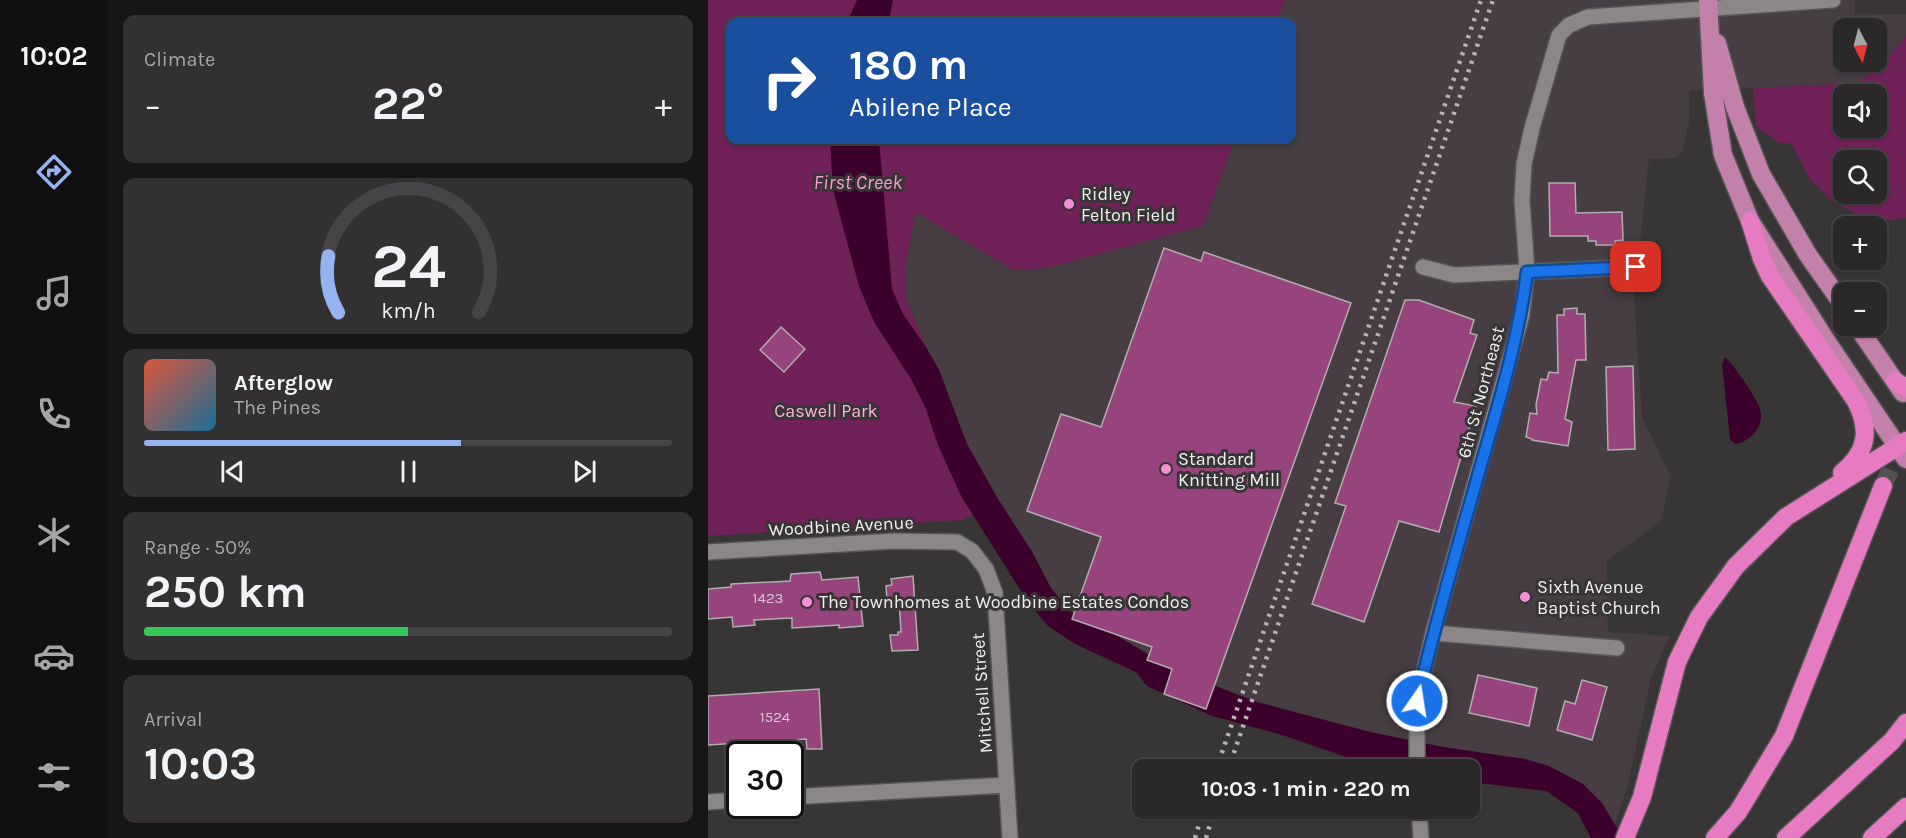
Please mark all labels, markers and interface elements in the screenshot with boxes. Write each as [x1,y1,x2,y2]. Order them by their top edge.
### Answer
north arrow [1833,18,1887,72]
map controls [1833,18,1887,336]
text: 10:02 [20,40,88,72]
text: 180 m [849,40,968,90]
icon: right [750,42,828,120]
text: Climate [144,48,215,71]
text: 22° [372,78,444,130]
button: sound [1833,84,1887,138]
text: − [144,86,161,124]
text: + [655,86,672,124]
text: Abilene Place [849,91,1012,123]
button: search [1833,150,1887,204]
icon: directions [33,151,75,193]
water label: First Creek [814,171,903,194]
place label: Ridley Felton Field [1081,183,1176,226]
marker: Ridley Felton Field [1062,197,1076,211]
button: + [1833,216,1887,270]
text: 24 [371,230,445,303]
pin [1610,241,1661,292]
icon: arrive [1619,250,1652,283]
icon: music [33,272,75,314]
button: − [1833,282,1887,336]
text: km/h [381,298,435,323]
street label: 6th St Northeast [1453,323,1509,460]
text: Afterglow [234,370,333,396]
icon: phone [33,393,75,435]
text: The Pines [234,396,321,419]
park label: Caswell Park [774,400,878,422]
place label: Standard Knitting Mill [1178,448,1280,491]
icon: previous [216,455,249,488]
icon: pause [392,455,425,488]
icon: next [568,455,601,488]
marker: Standard Knitting Mill [1159,462,1173,476]
street label: Woodbine Avenue [768,511,914,541]
icon: climate [33,514,75,556]
text: Range · 50% [144,536,252,559]
text: 250 km [144,566,307,618]
place label: Sixth Avenue Baptist Church [1537,576,1661,619]
house number: 1423 [753,589,783,607]
marker: Sixth Avenue Baptist Church [1518,590,1532,604]
place label: The Townhomes at Woodbine Estates Condos [819,591,1189,613]
marker: The Townhomes at Woodbine Estates Condos [800,595,814,609]
street label: Mitchell Street [967,632,997,754]
icon: car [33,635,75,677]
position arrow [1385,669,1449,733]
text: Arrival [144,708,203,731]
house number: 1524 [760,708,791,726]
text: 10:03 [144,738,257,790]
speed limit sign: 30 [726,741,804,819]
icon: filters [33,756,75,798]
text: 10:03 · 1 min · 220 m [1201,776,1411,802]

